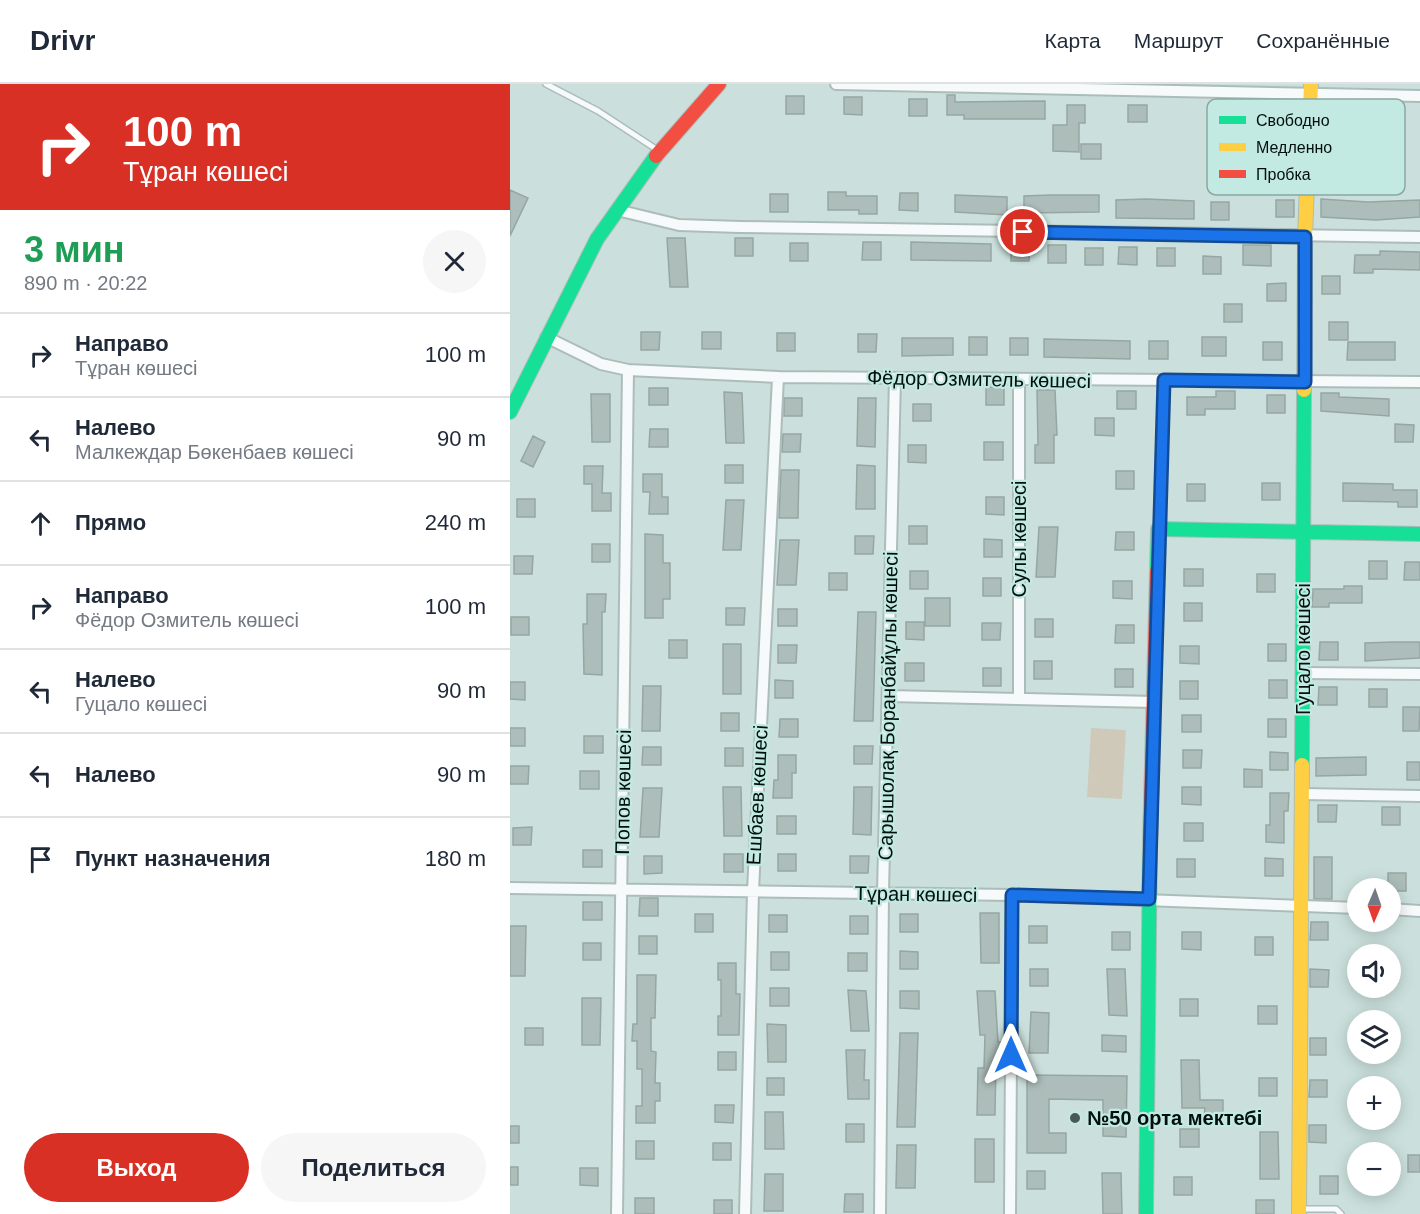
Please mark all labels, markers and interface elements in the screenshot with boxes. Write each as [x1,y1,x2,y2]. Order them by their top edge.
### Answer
text: Drivr [30,25,95,56]
text: Карта [1045,29,1101,52]
text: Маршрут [1134,29,1223,52]
text: Сохранённые [1256,29,1390,52]
legend [1207,99,1405,195]
icon: right [24,108,102,186]
text: 100 m [123,108,242,155]
text: Свободно [1256,112,1330,129]
text: Медленно [1256,139,1332,156]
text: Тұран көшесі [123,157,288,187]
text: Пробка [1256,166,1311,183]
pin [997,206,1048,257]
icon: arrive [1006,215,1039,248]
text: 3 мин [24,229,125,270]
button: close [423,230,486,293]
text: 890 m · 20:22 [24,272,147,294]
text: Направо [75,331,169,356]
icon: right [24,339,57,372]
text: 100 m [425,342,486,367]
text: Тұран көшесі [75,357,198,379]
street label: Фёдор Озмитель көшесі [867,366,1091,392]
text: Налево [75,415,156,440]
icon: left [24,423,57,456]
text: 90 m [437,426,486,451]
text: Малкеждар Бөкенбаев көшесі [75,441,354,463]
street label: Сулы көшесі [1008,480,1030,598]
icon: ahead [24,507,57,540]
text: Прямо [75,510,146,535]
text: 240 m [425,510,486,535]
street label: Сарышолақ Боранбайұлы көшесі [874,551,902,861]
text: Направо [75,583,169,608]
street label: Гуцало көшесі [1292,583,1314,715]
icon: right [24,591,57,624]
text: 100 m [425,594,486,619]
text: Фёдор Озмитель көшесі [75,609,299,631]
text: Налево [75,667,156,692]
icon: left [24,675,57,708]
text: 90 m [437,678,486,703]
text: Гуцало көшесі [75,693,207,715]
street label: Ешбаев көшесі [742,724,772,866]
street label: Попов көшесі [611,729,635,855]
icon: left [24,759,57,792]
text: Налево [75,762,156,787]
text: 90 m [437,762,486,787]
icon: arrive [24,843,57,876]
text: Пункт назначения [75,846,271,871]
text: 180 m [425,846,486,871]
north arrow [1347,878,1401,932]
map controls [1347,878,1401,1196]
street label: Тұран көшесі [855,882,977,906]
button: sound [1347,944,1401,998]
button: layers [1347,1010,1401,1064]
position arrow [979,1023,1043,1087]
button: + [1347,1076,1401,1130]
place label: №50 орта мектебі [1087,1107,1262,1129]
marker: №50 орта мектебі [1068,1111,1082,1125]
button: Выход [24,1133,249,1202]
button: Поделиться [261,1133,486,1202]
button: − [1347,1142,1401,1196]

